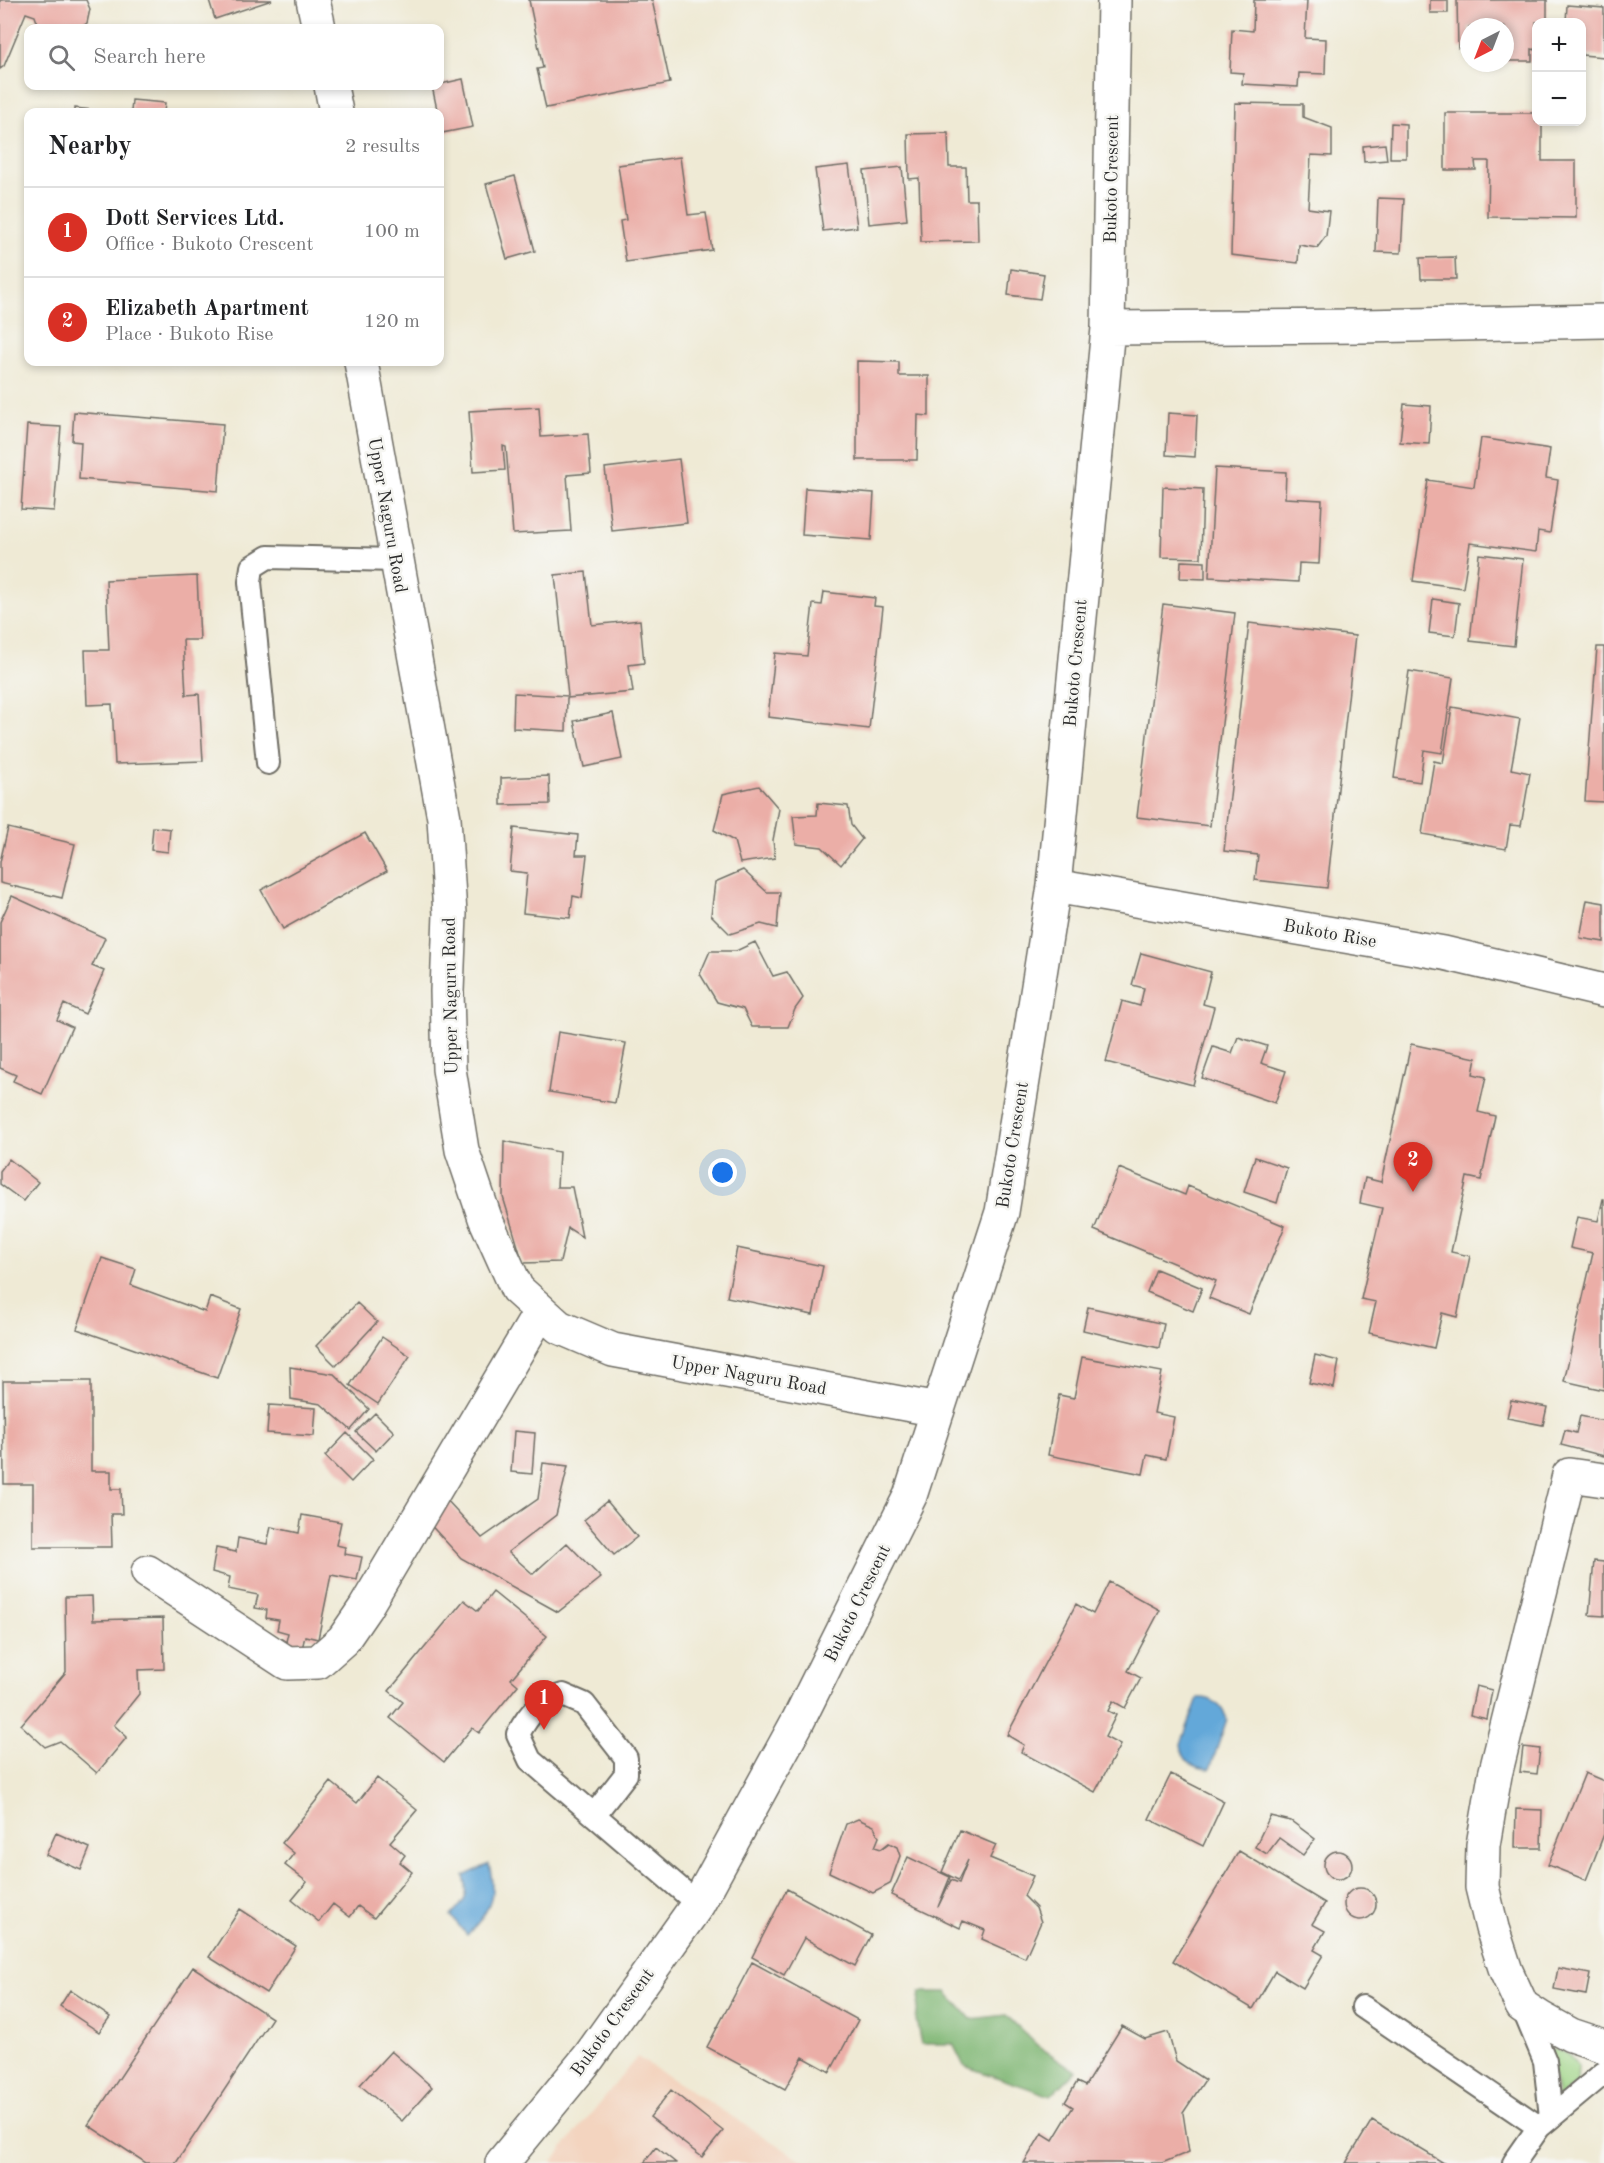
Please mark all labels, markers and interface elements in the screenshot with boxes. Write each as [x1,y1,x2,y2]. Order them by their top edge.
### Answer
north arrow [1460,18,1514,72]
map controls [1532,18,1586,126]
button: + [1532,18,1586,72]
search box [24,24,444,90]
icon: search [45,41,78,74]
text: Search here [93,46,206,68]
button: − [1532,72,1586,126]
street label: Bukoto Crescent [1102,115,1122,243]
text: Nearby [48,134,132,160]
text: 2 results [345,137,420,157]
text: Dott Services Ltd. [105,208,284,230]
text: 1 [62,222,73,242]
text: 100 m [364,222,420,242]
text: Office · Bukoto Crescent [105,235,313,255]
text: Elizabeth Apartment [105,298,309,320]
text: 2 [62,312,73,332]
text: 120 m [364,312,420,332]
text: Place · Bukoto Rise [105,325,274,345]
street label: Upper Naguru Road [364,436,410,594]
street label: Bukoto Crescent [1061,598,1091,728]
street label: Upper Naguru Road [441,917,461,1075]
street label: Bukoto Rise [1282,917,1378,951]
street label: Bukoto Crescent [994,1080,1032,1210]
pin: 2 [1394,1142,1432,1192]
your location [708,1158,737,1187]
street label: Upper Naguru Road [670,1353,828,1399]
street label: Bukoto Crescent [822,1542,894,1665]
pin: 1 [524,1680,564,1730]
street label: Bukoto Crescent [568,1965,658,2080]

